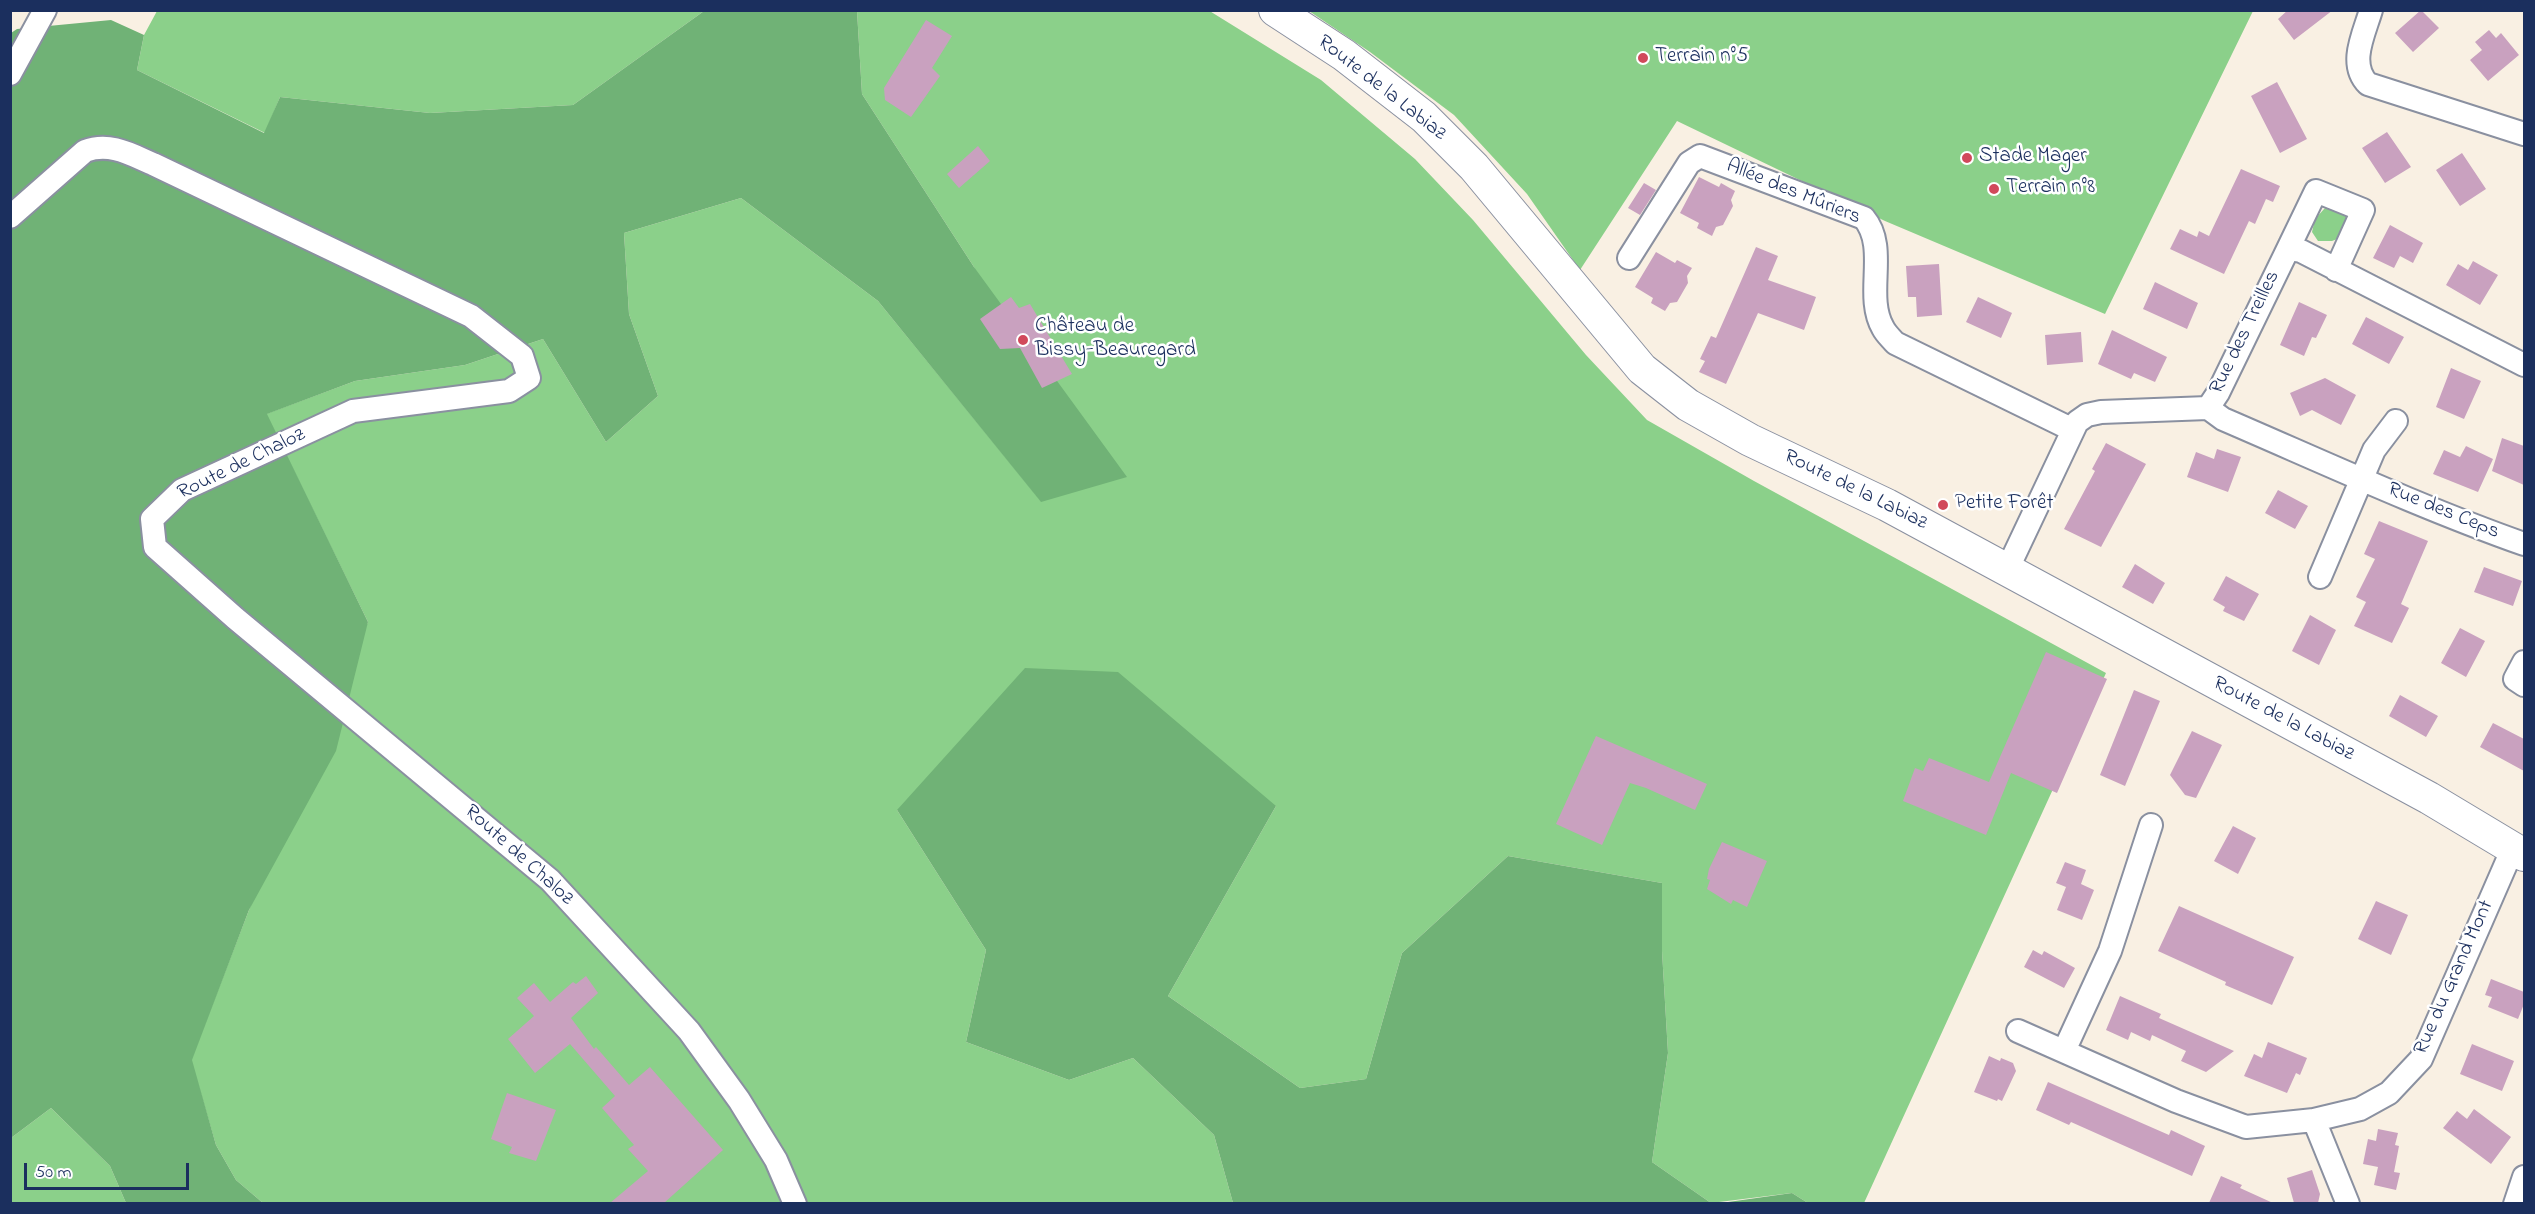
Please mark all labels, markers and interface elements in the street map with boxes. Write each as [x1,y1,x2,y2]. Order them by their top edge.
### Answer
street label: Route de la Labiaz [1311,31,1451,147]
place label: Terrain n°5 [1655,45,1748,71]
marker: Terrain n°5 [1636,51,1650,65]
place label: Stade Mager [1979,145,2087,171]
marker: Stade Mager [1960,151,1974,165]
street label: Allée des Mûriers [1722,155,1864,231]
place label: Terrain n°8 [2006,176,2095,202]
marker: Terrain n°8 [1987,182,2001,196]
street label: Rue des Treilles [2205,267,2287,399]
place label: Château de Bissy-Beauregard [1035,315,1196,365]
marker: Château de Bissy-Beauregard [1016,333,1030,347]
street label: Route de Chaloz [174,423,310,507]
street label: Route de la Labiaz [1779,445,1931,537]
street label: Rue des Ceps [2383,478,2503,546]
place label: Petite Forêt [1955,492,2053,518]
marker: Petite Forêt [1936,498,1950,512]
street label: Route de la Labiaz [2208,672,2358,768]
street label: Route de Chaloz [458,800,578,912]
street label: Rue du Grand Mont [2410,897,2500,1059]
scale bar [27,1151,192,1189]
text: 50 m [35,1160,72,1186]

